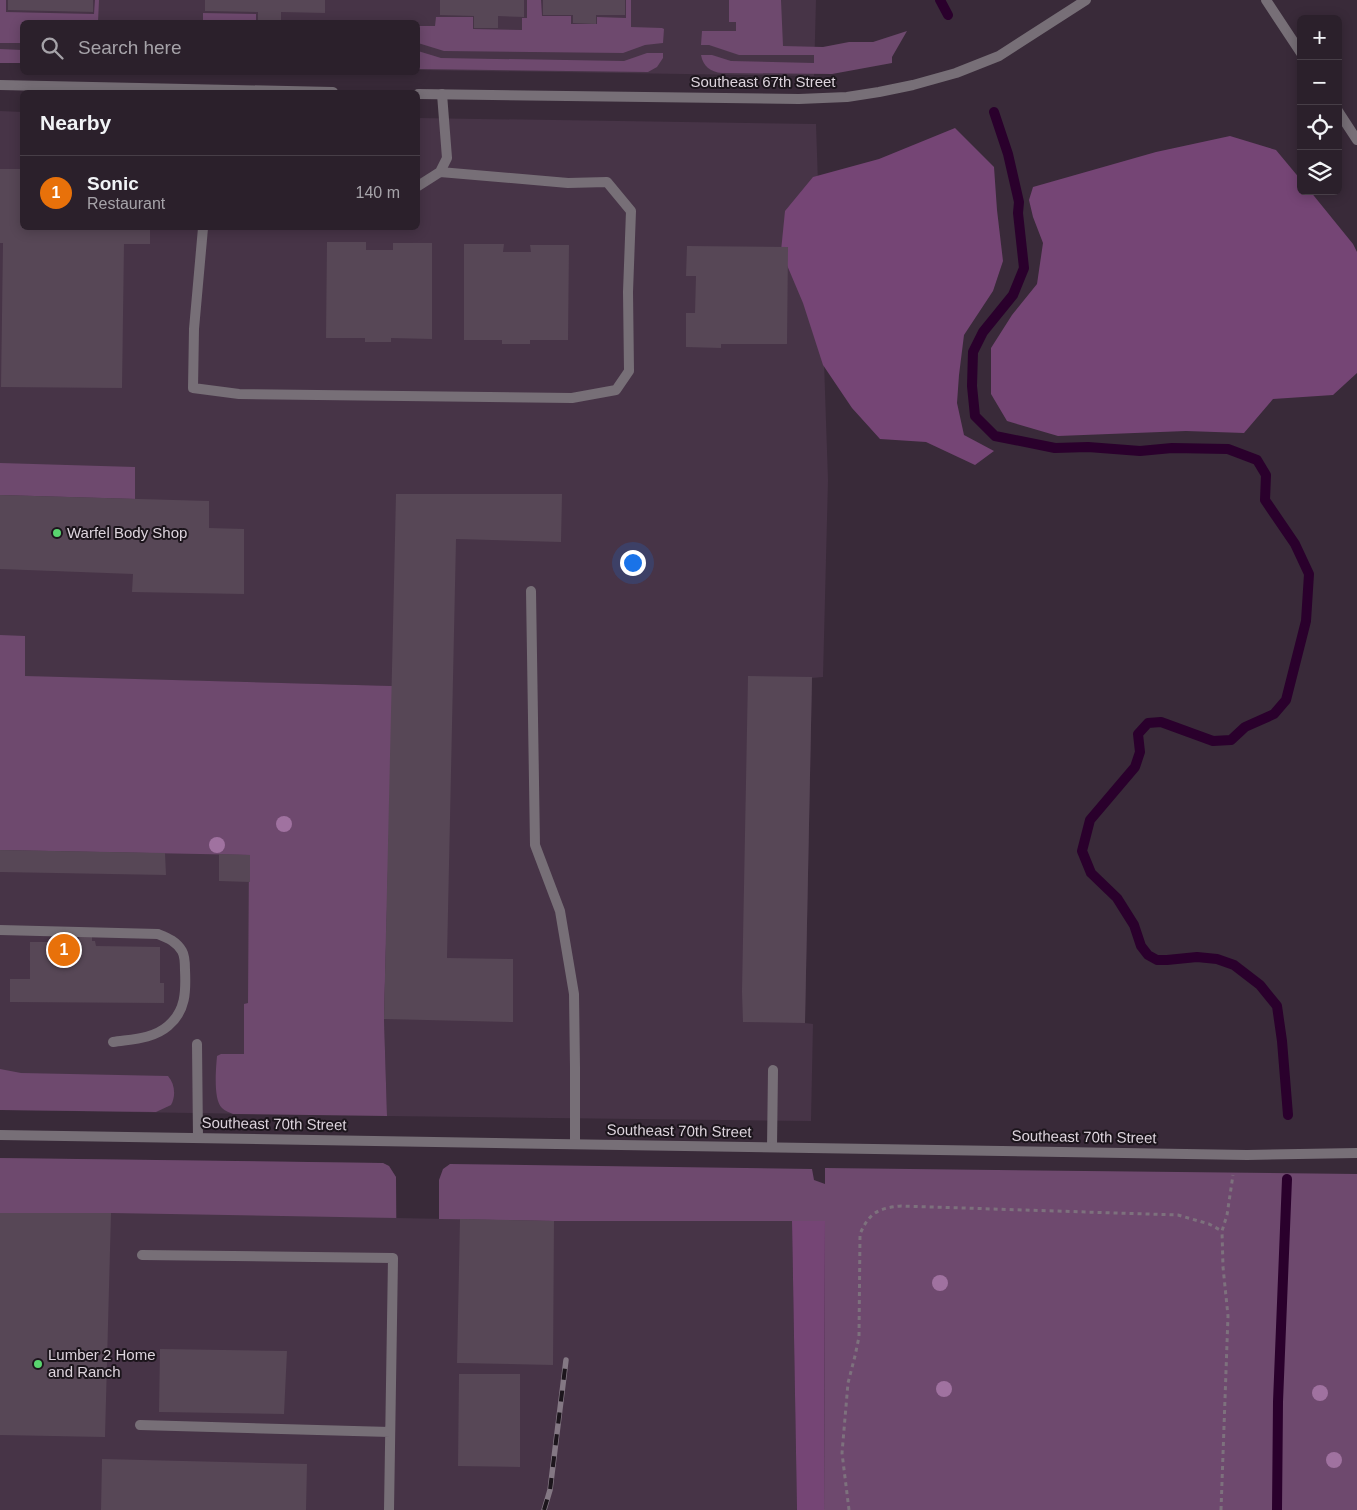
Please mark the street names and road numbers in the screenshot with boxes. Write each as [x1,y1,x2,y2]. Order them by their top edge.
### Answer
street label: Southeast 67th Street [690,73,836,90]
street label: Southeast 70th Street [201,1114,348,1133]
street label: Southeast 70th Street [606,1121,753,1140]
street label: Southeast 70th Street [1011,1127,1158,1146]

